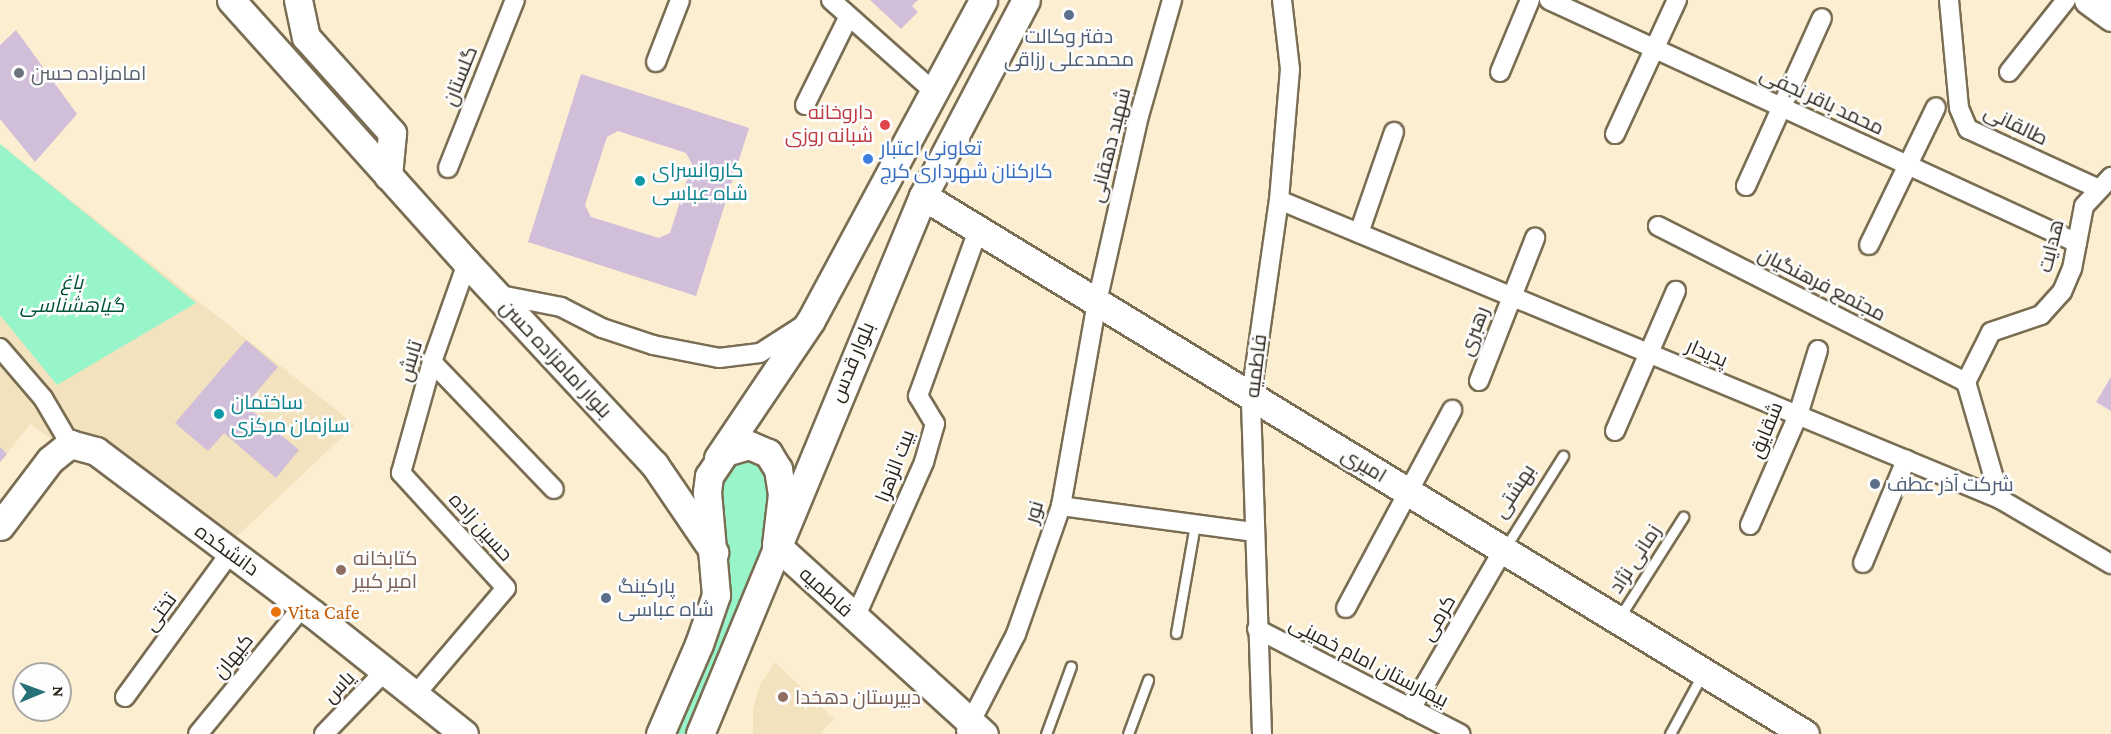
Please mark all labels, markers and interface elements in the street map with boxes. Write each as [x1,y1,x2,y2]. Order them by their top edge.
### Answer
marker: دفتر وکالت محمدعلی رزاقی [1062,8,1076,22]
place label: دفتر وکالت محمدعلی رزاقی [1004,24,1134,71]
street label: گلستان [437,43,483,109]
place label: امامزاده حسن [31,61,146,85]
street label: محمد باقر نجفی [1756,62,1888,140]
marker: امامزاده حسن [12,66,26,80]
street label: شهید دهقانی [1084,85,1136,205]
street label: طالقانی [1980,99,2052,151]
place label: داروخانه شبانه روزی [785,101,873,148]
marker: داروخانه شبانه روزی [878,118,892,132]
place label: تعاونی اعتبار کارکنان شهرداری کرج [880,136,1053,183]
marker: تعاونی اعتبار کارکنان شهرداری کرج [861,152,875,166]
place label: کاروانسرای شاه عباسی [652,158,748,205]
marker: کاروانسرای شاه عباسی [633,174,647,188]
street label: هدایت [2033,217,2069,275]
street label: مجتمع فرهنگیان [1754,242,1890,326]
park label: باغ گیاهشناسی [20,270,124,317]
street label: بلوار امامزاده حسن [495,295,617,423]
street label: رهبری [1454,303,1494,359]
street label: بلوار قدس [824,318,880,406]
street label: فاطمیه [1240,333,1272,399]
street label: پدیدار [1683,334,1731,372]
street label: تابش [392,338,428,384]
place label: ساختمان سازمان مرکزی [231,390,350,437]
street label: شقایق [1744,398,1788,462]
marker: ساختمان سازمان مرکزی [212,407,226,421]
street label: بیت الزهرا [870,426,920,506]
street label: امیری [1337,442,1391,488]
street label: بهشتی [1488,460,1540,522]
place label: شرکت آذر عطف [1887,472,2014,496]
marker: شرکت آذر عطف [1868,477,1882,491]
street label: حسین زاده [444,488,518,566]
street label: نور [1019,498,1049,526]
street label: دانشکده [190,519,264,581]
street label: زمانی نژاد [1604,520,1666,598]
place label: کتابخانه امیر کبیر [353,546,417,593]
street label: فاطمیه [794,562,858,622]
marker: کتابخانه امیر کبیر [334,563,348,577]
place label: پارکینگ شاه عباسی [618,574,714,621]
street label: تختی [138,588,182,636]
marker: پارکینگ شاه عباسی [599,591,613,605]
street label: کرمی [1415,591,1461,645]
place label: Vita Cafe [288,600,359,624]
marker: Vita Cafe [269,605,283,619]
street label: بیمارستان امام خمینی [1285,611,1453,713]
street label: کیهان [208,629,258,683]
north arrow [12,662,72,722]
street label: یاس [318,666,360,708]
place label: دبیرستان دهخدا [795,685,921,709]
text: N [50,686,67,697]
marker: دبیرستان دهخدا [776,690,790,704]

